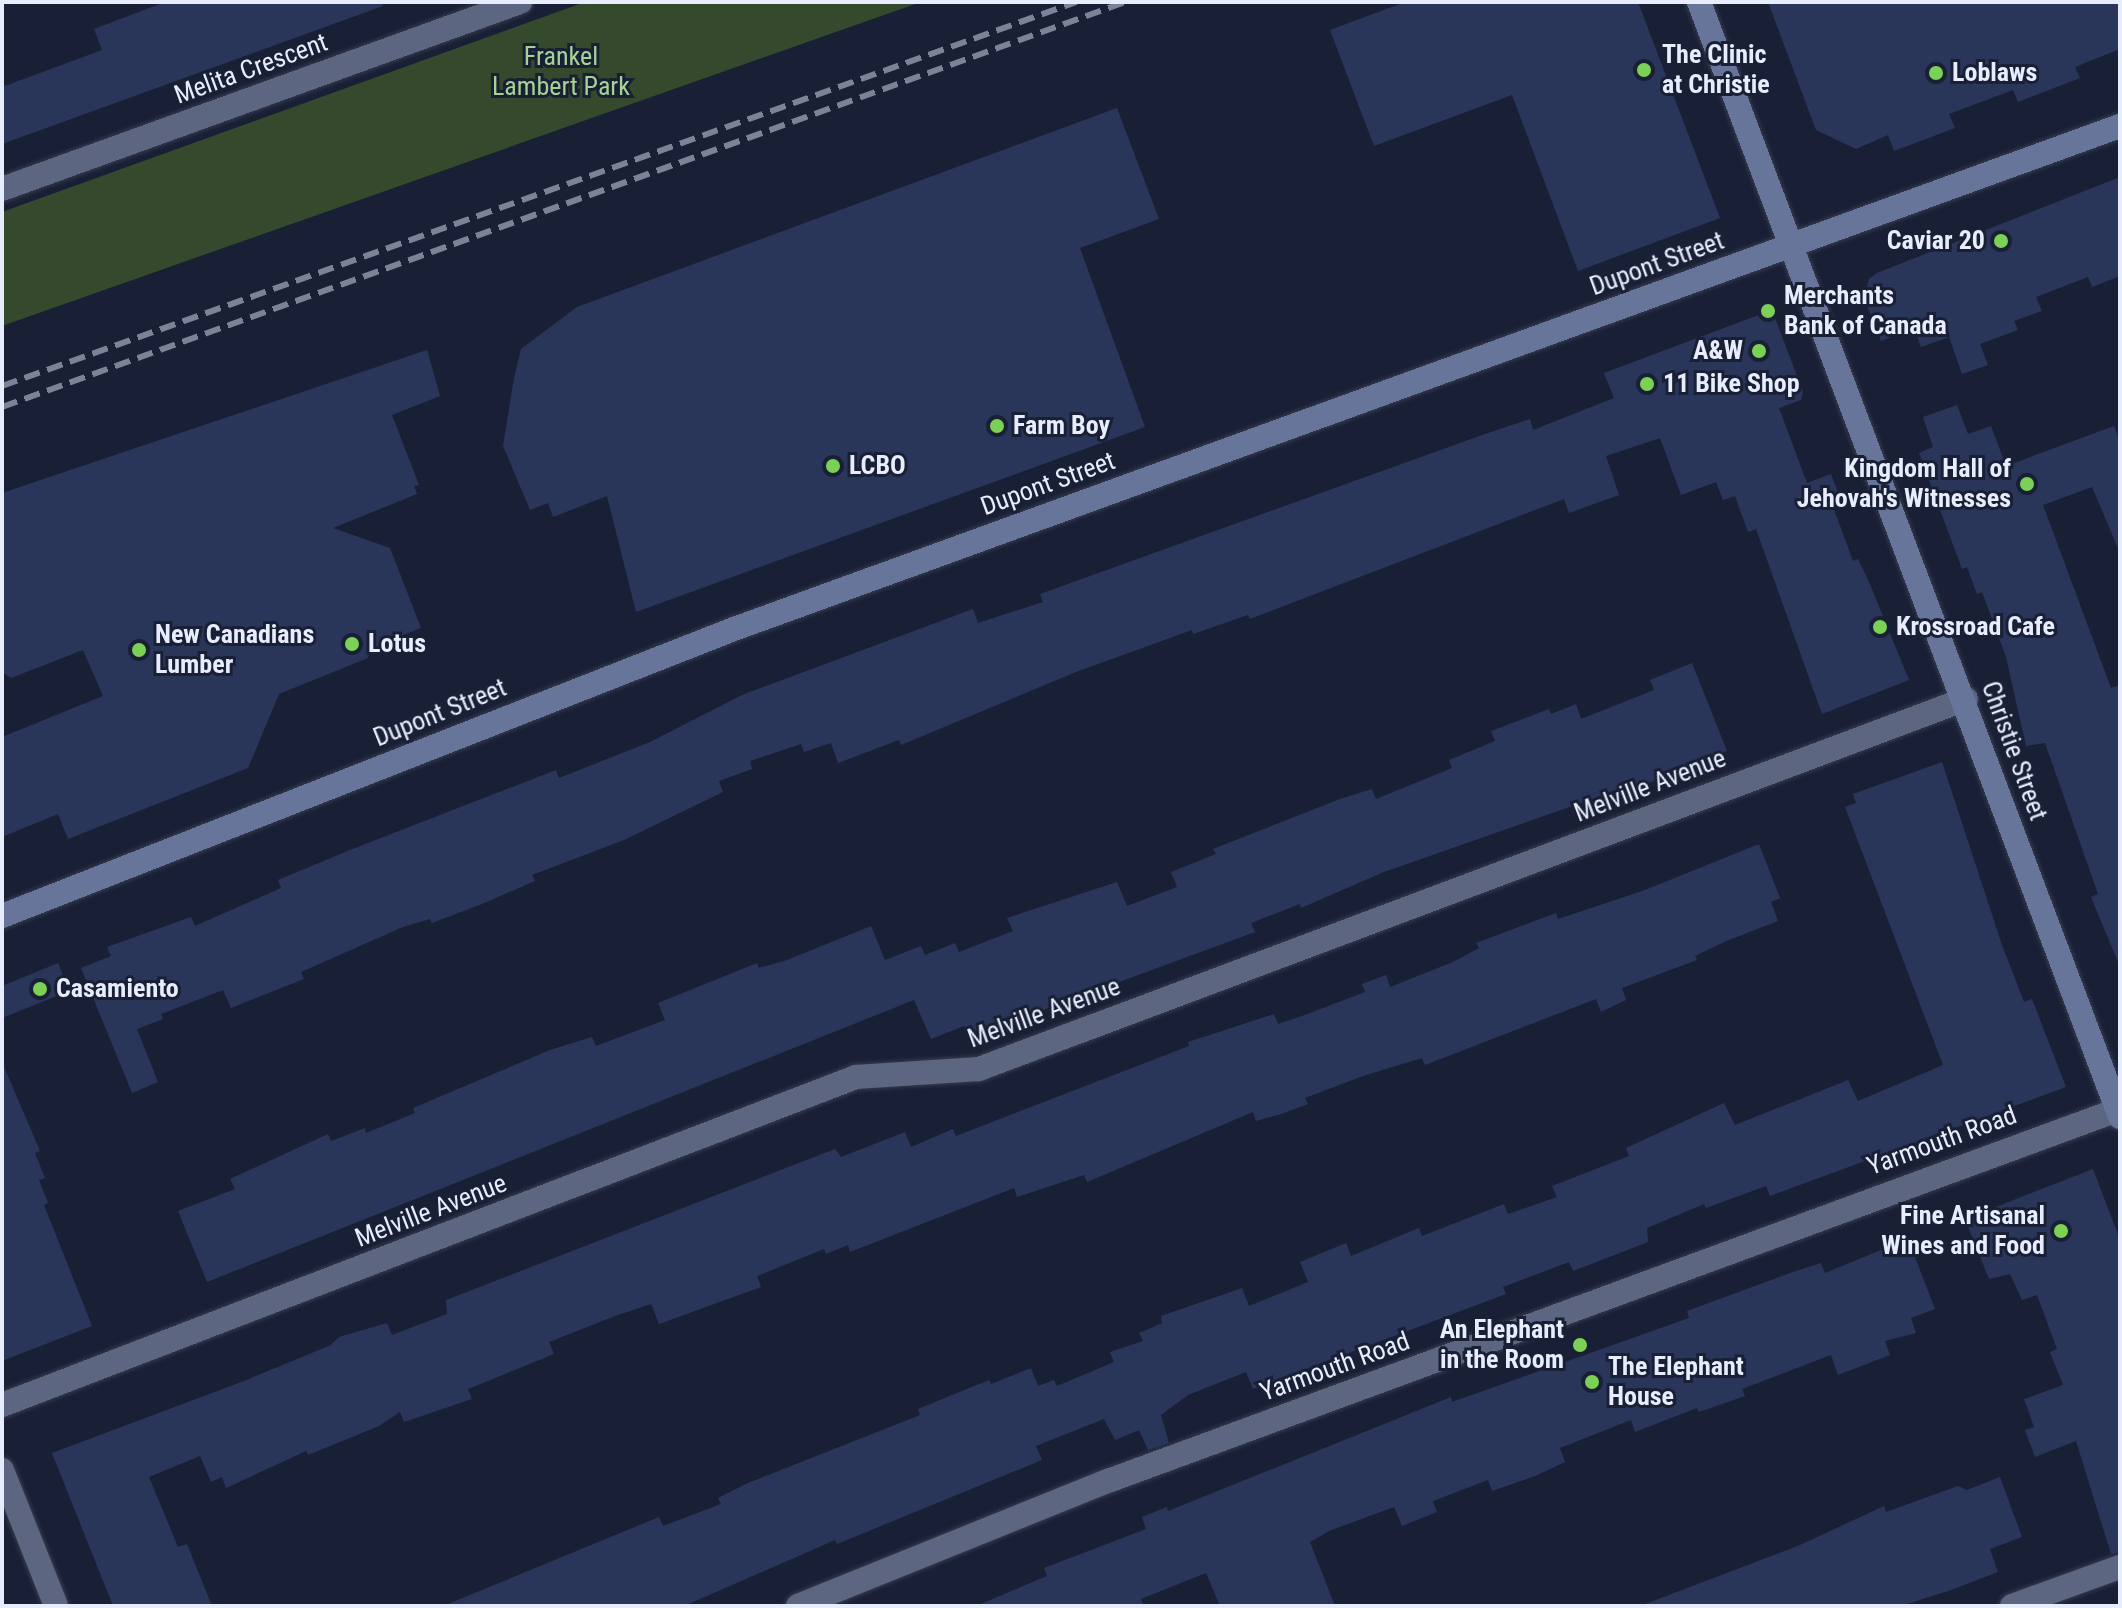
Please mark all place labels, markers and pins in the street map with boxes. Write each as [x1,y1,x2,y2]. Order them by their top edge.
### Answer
place label: The Clinic at Christie [1662,39,1770,100]
place label: Loblaws [1952,57,2037,89]
marker: The Clinic at Christie [1633,59,1655,81]
marker: Loblaws [1927,64,1945,82]
place label: Caviar 20 [1887,225,1985,257]
marker: Caviar 20 [1992,232,2010,250]
place label: Merchants Bank of Canada [1784,280,1947,342]
marker: Merchants Bank of Canada [1759,302,1777,320]
place label: A&W [1693,335,1743,367]
marker: A&W [1750,342,1768,360]
place label: 11 Bike Shop [1663,368,1800,400]
marker: 11 Bike Shop [1638,375,1656,393]
place label: Farm Boy [1013,410,1110,442]
marker: Farm Boy [988,417,1006,435]
place label: LCBO [849,450,906,482]
place label: Kingdom Hall of Jehovah's Witnesses [1797,453,2011,514]
marker: LCBO [824,457,842,475]
marker: Kingdom Hall of Jehovah's Witnesses [2018,475,2036,493]
place label: Krossroad Cafe [1896,611,2055,643]
marker: Krossroad Cafe [1871,618,1889,636]
place label: New Canadians Lumber [155,619,314,680]
place label: Lotus [368,628,426,660]
marker: Lotus [343,635,361,653]
marker: New Canadians Lumber [130,641,148,659]
place label: Casamiento [56,973,179,1005]
marker: Casamiento [31,980,49,998]
place label: Fine Artisanal Wines and Food [1881,1200,2045,1262]
marker: Fine Artisanal Wines and Food [2052,1222,2070,1240]
place label: An Elephant in the Room [1440,1314,1564,1376]
marker: An Elephant in the Room [1571,1336,1589,1354]
place label: The Elephant House [1608,1351,1744,1412]
marker: The Elephant House [1583,1373,1601,1391]

